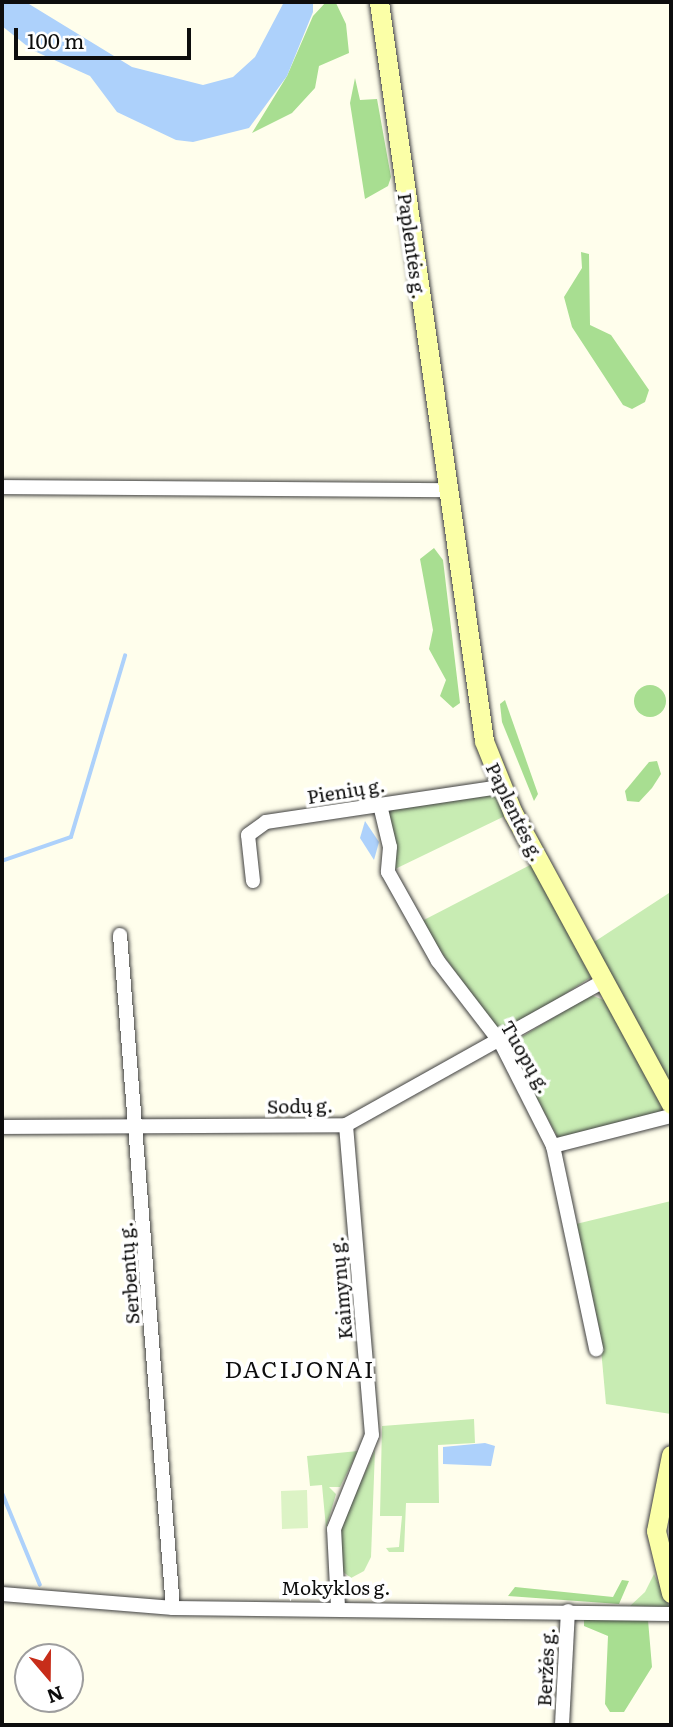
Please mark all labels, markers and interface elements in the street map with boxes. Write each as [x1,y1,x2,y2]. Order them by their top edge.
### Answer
scale bar [18,14,194,58]
text: 100 m [27,24,84,55]
street label: Paplentės g. [393,191,431,301]
street label: Paplentės g. [481,759,549,865]
street label: Pienių g. [305,774,387,808]
street label: Tuopų g. [496,1016,556,1098]
street label: Sodų g. [267,1094,333,1118]
street label: Serbentų g. [114,1221,144,1325]
street label: Kaimynų g. [325,1235,357,1341]
district label: DACIJONAI [226,1354,374,1382]
street label: Mokyklos g. [281,1577,391,1599]
street label: Beržės g. [533,1627,559,1707]
north arrow [14,1643,84,1713]
text: N [43,1680,68,1712]

